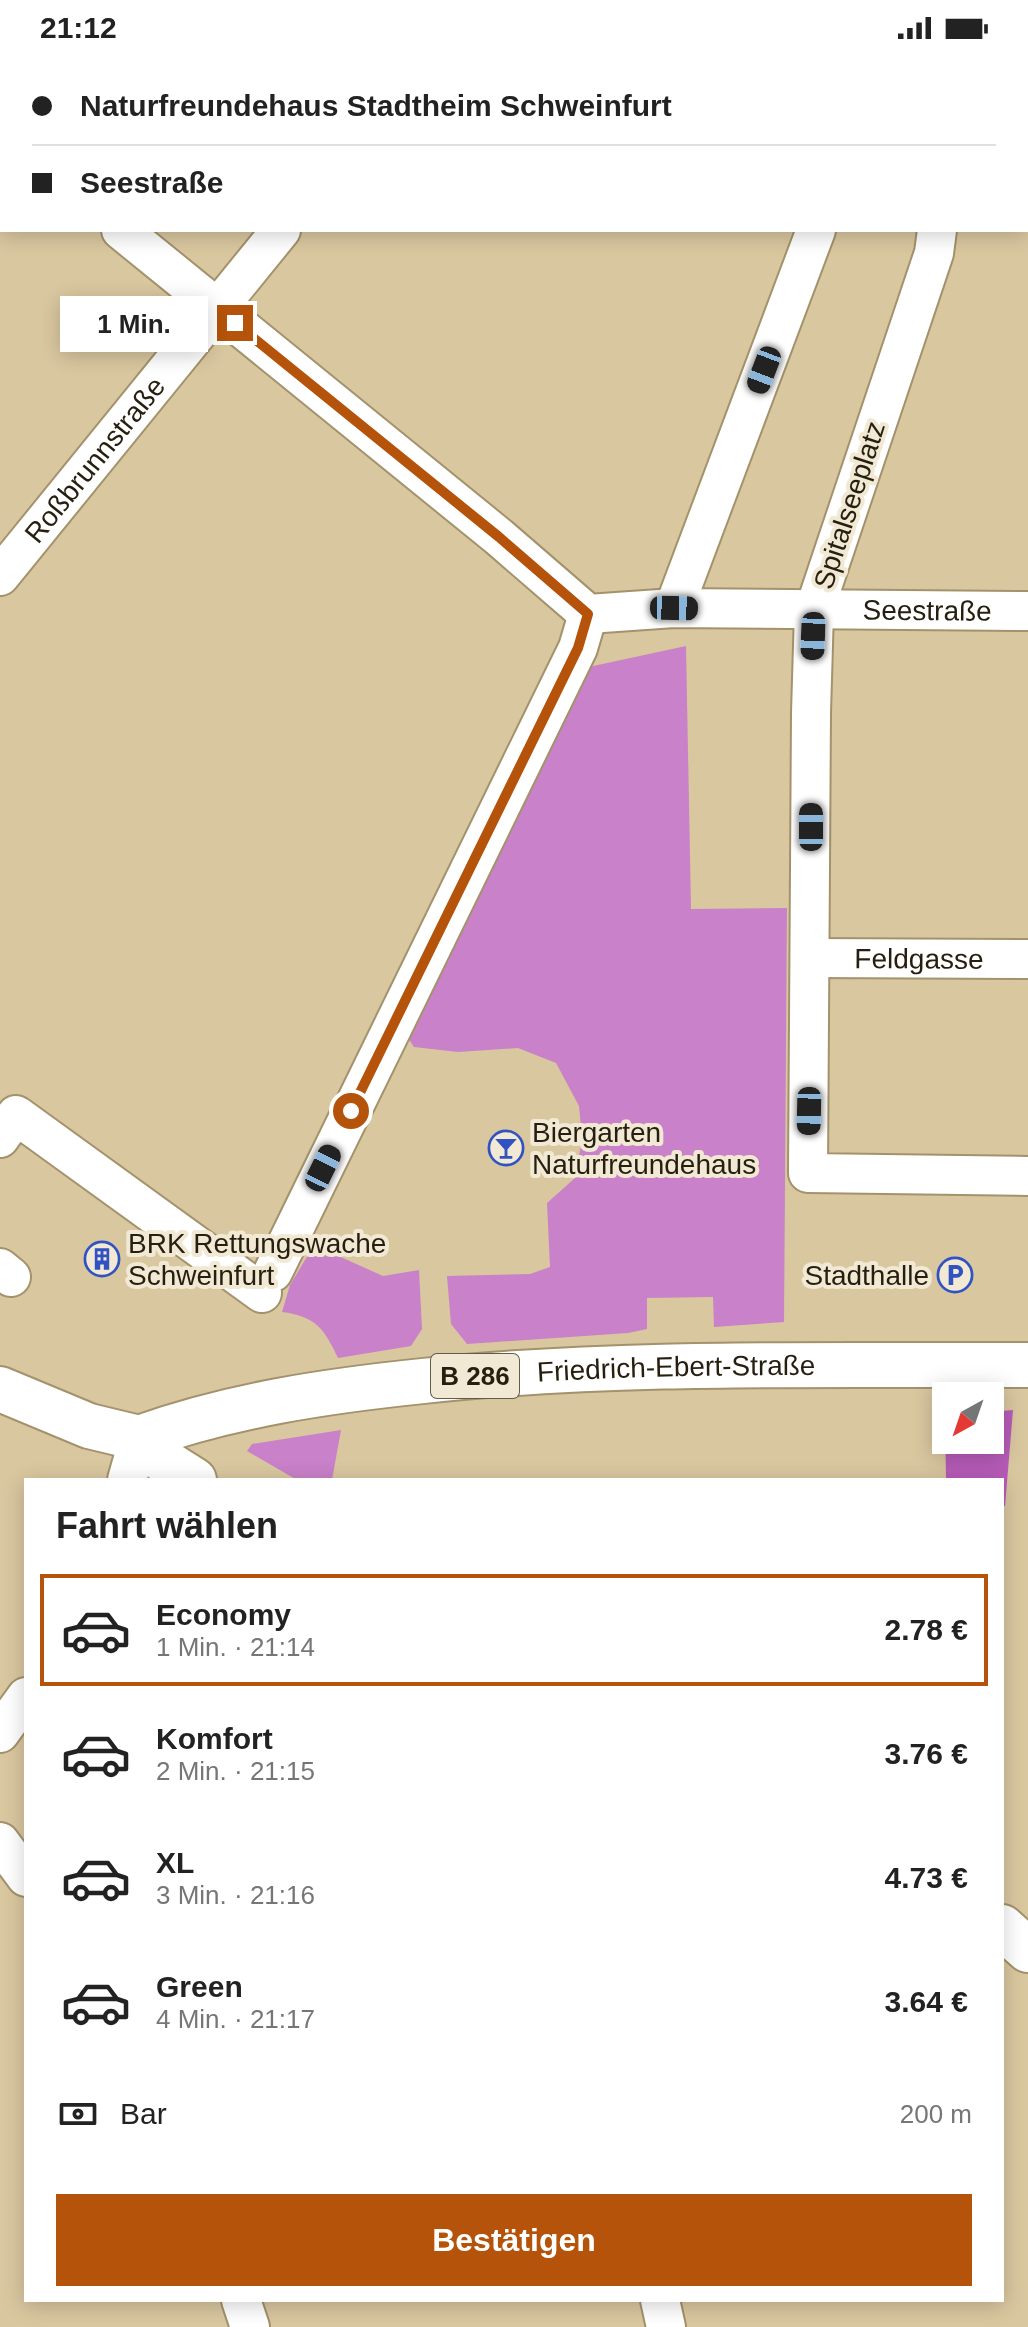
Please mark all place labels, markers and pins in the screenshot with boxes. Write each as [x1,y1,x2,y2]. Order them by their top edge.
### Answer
place label: Biergarten Naturfreundehaus [532,1117,756,1180]
bar icon: Biergarten Naturfreundehaus [487,1129,525,1167]
place label: BRK Rettungswache Schweinfurt [128,1228,386,1291]
building icon: BRK Rettungswache Schweinfurt [83,1240,121,1278]
parking icon: Stadthalle [936,1256,974,1294]
place label: Stadthalle [804,1260,929,1291]

